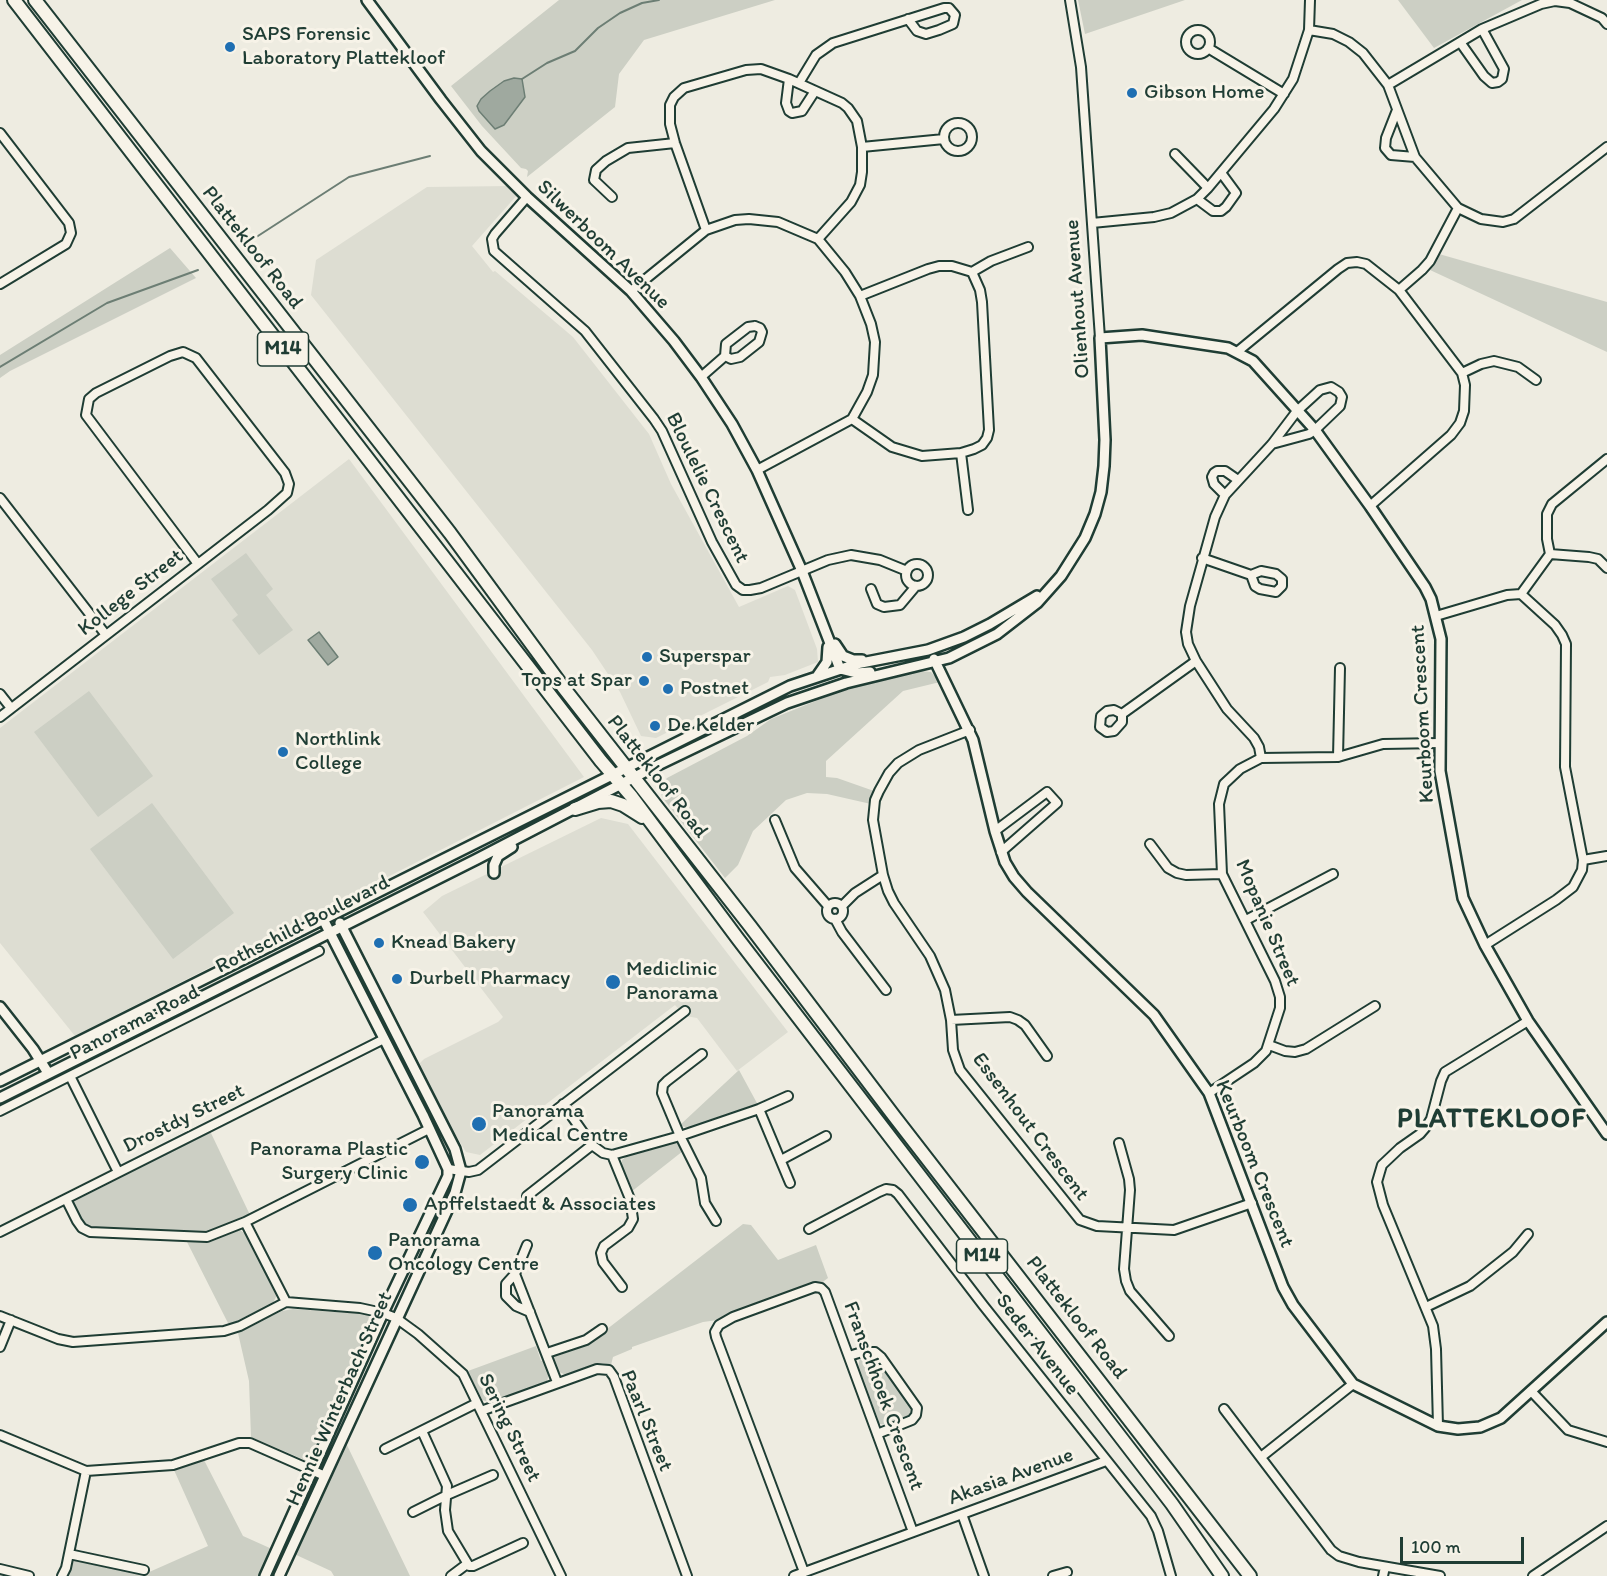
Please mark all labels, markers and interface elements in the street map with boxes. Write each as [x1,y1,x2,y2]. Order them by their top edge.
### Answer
place label: SAPS Forensic Laboratory Plattekloof [242,22,445,72]
marker: SAPS Forensic Laboratory Plattekloof [223,40,237,54]
place label: Gibson Home [1144,80,1264,106]
marker: Gibson Home [1125,86,1139,100]
street label: Silwerboom Avenue [531,175,675,315]
street label: Plattekloof Road [196,181,308,315]
street label: Olienhout Avenue [1060,219,1096,379]
road number: M14 [258,332,308,366]
street label: Bloulelie Crescent [660,409,754,567]
street label: Kollege Street [73,544,189,642]
street label: Keurboom Crescent [1406,624,1440,804]
place label: Superspar [659,644,751,670]
marker: Superspar [640,650,654,664]
place label: Tops at Spar [521,668,632,694]
marker: Tops at Spar [637,674,651,688]
place label: Postnet [680,676,749,702]
marker: Postnet [661,682,675,696]
street label: Plattekloof Road [601,710,713,844]
place label: De Kelder [667,713,754,739]
marker: De Kelder [648,719,662,733]
place label: Northlink College [295,727,381,777]
marker: Northlink College [276,745,290,759]
street label: Mopanie Street [1229,856,1305,990]
street label: Rothschild Boulevard [212,870,394,980]
place label: Knead Bakery [391,930,516,956]
marker: Knead Bakery [372,936,386,950]
place label: Mediclinic Panorama [626,957,718,1007]
place label: Durbell Pharmacy [409,966,570,992]
marker: Durbell Pharmacy [390,972,404,986]
marker: Mediclinic Panorama [604,973,622,991]
street label: Panorama Road [66,979,204,1067]
street label: Essenhout Crescent [966,1048,1094,1206]
street label: Keurboom Crescent [1209,1077,1299,1251]
street label: Drostdy Street [119,1079,249,1159]
place label: Panorama Medical Centre [492,1099,628,1149]
district label: PLATTEKLOOF [1396,1104,1588,1136]
marker: Panorama Medical Centre [470,1115,488,1133]
place label: Panorama Plastic Surgery Clinic [250,1137,408,1187]
marker: Panorama Plastic Surgery Clinic [413,1153,431,1171]
place label: Apffelstaedt & Associates [424,1192,656,1218]
marker: Apffelstaedt & Associates [401,1196,419,1214]
place label: Panorama Oncology Centre [388,1228,539,1278]
road number: M14 [956,1239,1008,1273]
marker: Panorama Oncology Centre [366,1244,384,1262]
street label: Plattekloof Road [1020,1251,1132,1385]
street label: Hennie Winterbach Street [281,1288,399,1510]
street label: Seder Avenue [990,1289,1084,1401]
street label: Franschhoek Crescent [837,1298,929,1494]
street label: Paarl Street [614,1367,678,1475]
street label: Sering Street [472,1370,546,1486]
street label: Akasia Avenue [945,1443,1077,1511]
scale bar [1403,1525,1528,1563]
text: 100 m [1411,1536,1461,1558]

